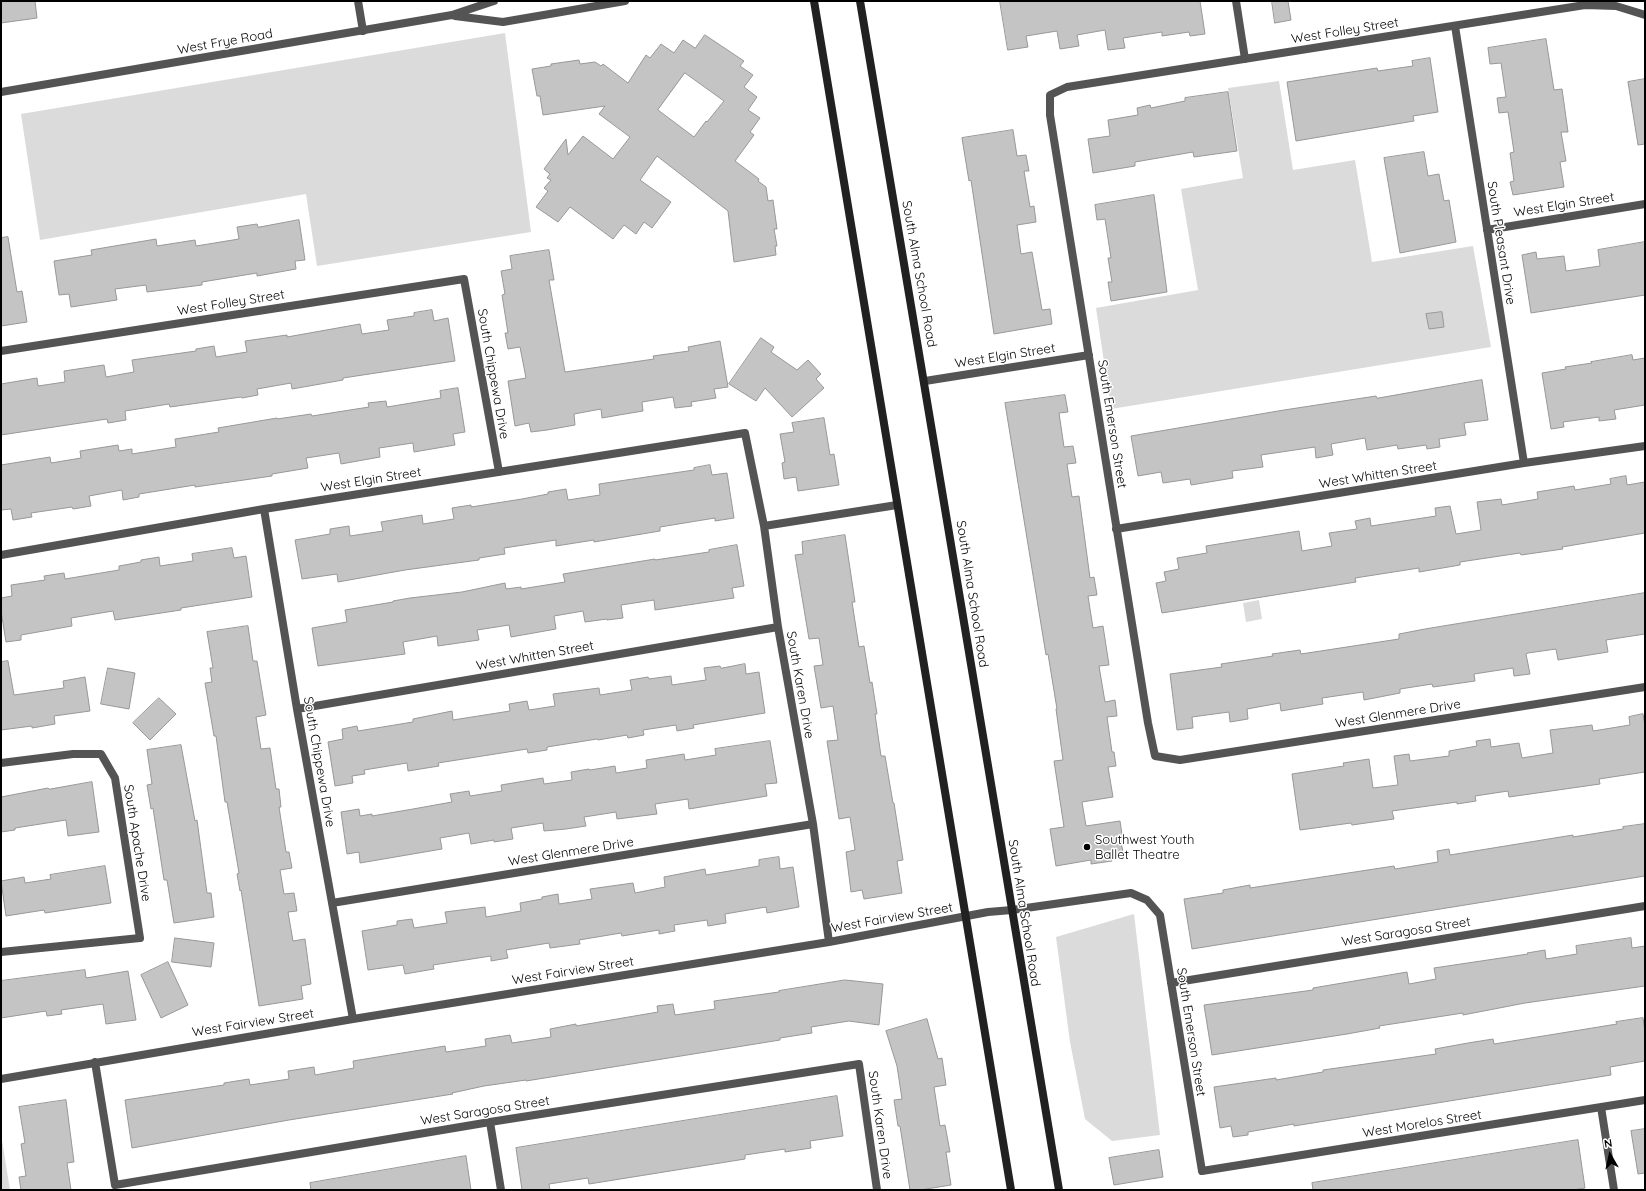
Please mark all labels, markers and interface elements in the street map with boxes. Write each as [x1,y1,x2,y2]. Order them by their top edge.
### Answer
street label: West Folley Street [1290,15,1400,47]
street label: West Frye Road [176,26,274,58]
street label: South Pleasant Drive [1484,180,1518,306]
street label: West Elgin Street [1513,189,1615,221]
street label: South Alma School Road [898,200,940,348]
street label: West Folley Street [176,287,286,319]
street label: South Chippewa Drive [474,308,512,440]
street label: West Elgin Street [954,340,1056,372]
street label: South Emerson Street [1094,359,1130,489]
street label: West Whitten Street [1318,458,1438,492]
street label: West Elgin Street [320,464,422,496]
street label: South Alma School Road [953,519,991,669]
street label: South Karen Drive [783,630,817,740]
street label: West Whitten Street [475,638,595,674]
street label: South Chippewa Drive [300,696,338,828]
street label: West Glenmere Drive [1334,696,1462,732]
street label: South Apache Drive [120,783,154,903]
place label: Southwest Youth Ballet Theatre [1095,832,1194,863]
street label: West Glenmere Drive [507,834,635,870]
street label: South Alma School Road [1005,838,1043,988]
marker: Southwest Youth Ballet Theatre [1082,842,1092,852]
street label: West Fairview Street [830,900,954,936]
street label: West Saragosa Street [1340,914,1472,950]
street label: West Fairview Street [511,954,635,988]
street label: South Emerson Street [1173,967,1209,1097]
street label: West Fairview Street [191,1006,315,1040]
street label: South Karen Drive [865,1070,895,1180]
street label: West Saragosa Street [419,1093,551,1129]
street label: West Morelos Street [1361,1107,1483,1141]
north arrow [1590,1135,1630,1175]
text: N [1603,1136,1613,1151]

